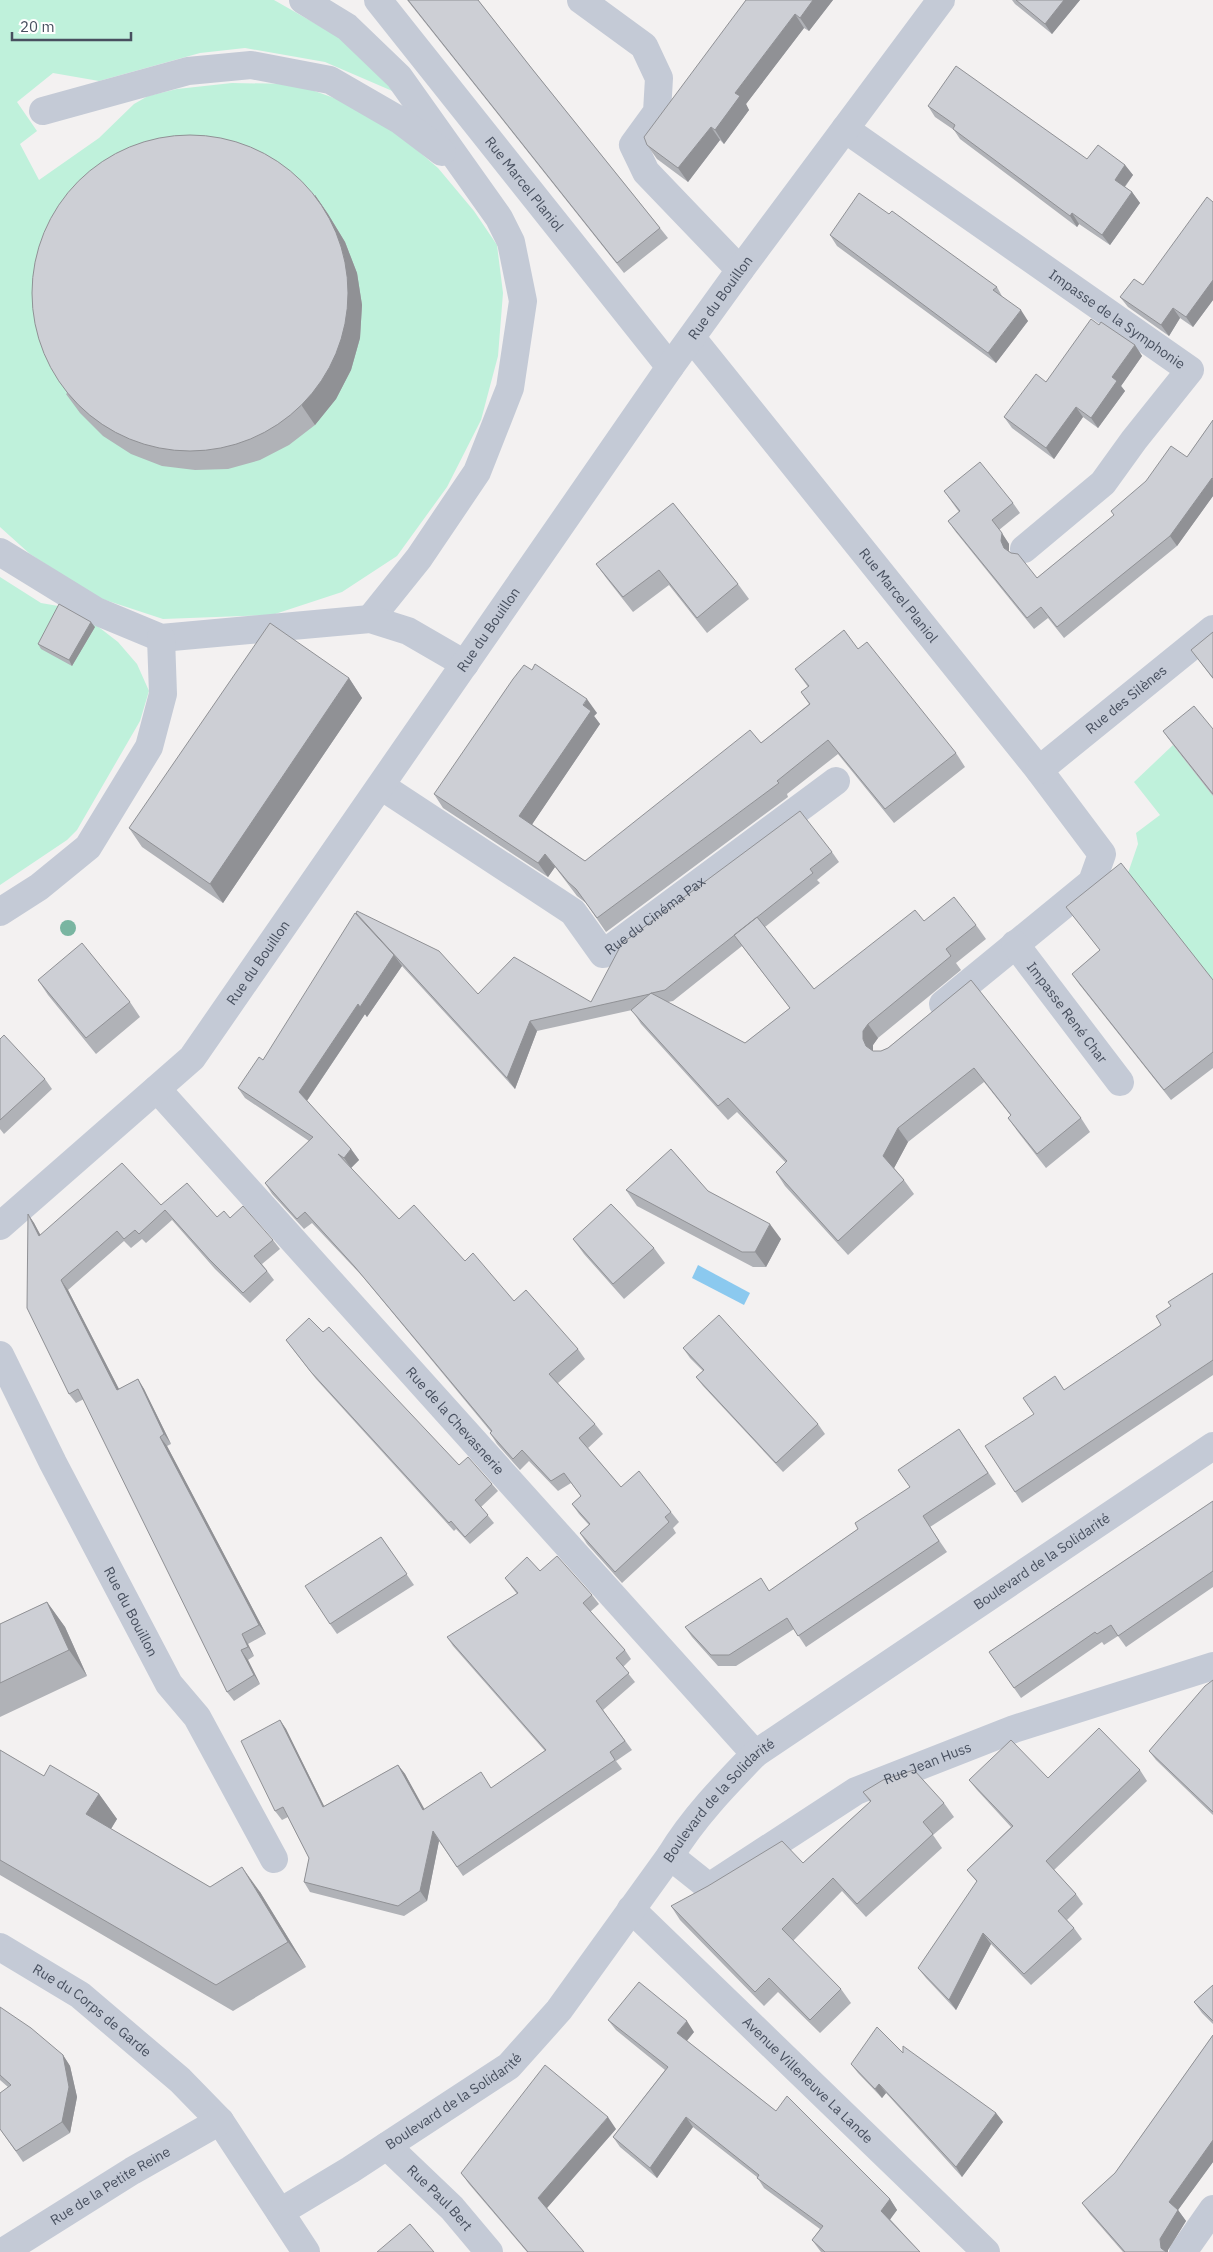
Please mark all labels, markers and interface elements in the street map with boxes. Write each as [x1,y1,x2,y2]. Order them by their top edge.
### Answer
scale bar [12,10,131,42]
text: 20 m [20,17,55,36]
street label: Rue Marcel Planiol [481,133,568,235]
street label: Rue du Bouillon [684,252,757,343]
street label: Impasse de la Symphonie [1046,265,1189,373]
street label: Rue Marcel Planiol [855,544,942,646]
street label: Rue du Bouillon [453,584,524,676]
street label: Rue des Silènes [1082,661,1170,738]
street label: Rue du Cinéma Pax [601,872,709,959]
street label: Rue du Bouillon [222,917,294,1009]
street label: Impasse René Char [1023,958,1111,1067]
street label: Rue de la Chevasnerie [402,1363,509,1479]
street label: Boulevard de la Solidarité [970,1509,1114,1614]
street label: Rue du Bouillon [100,1563,162,1660]
street label: Boulevard de la Solidarité [659,1734,778,1866]
street label: Rue Jean Huss [881,1738,974,1788]
street label: Rue du Corps de Garde [29,1960,155,2061]
street label: Avenue Villeneuve La Lande [739,2013,877,2147]
street label: Boulevard de la Solidarité [382,2049,526,2153]
street label: Rue de la Petite Reine [47,2142,174,2229]
street label: Rue Paul Bert [403,2161,476,2235]

